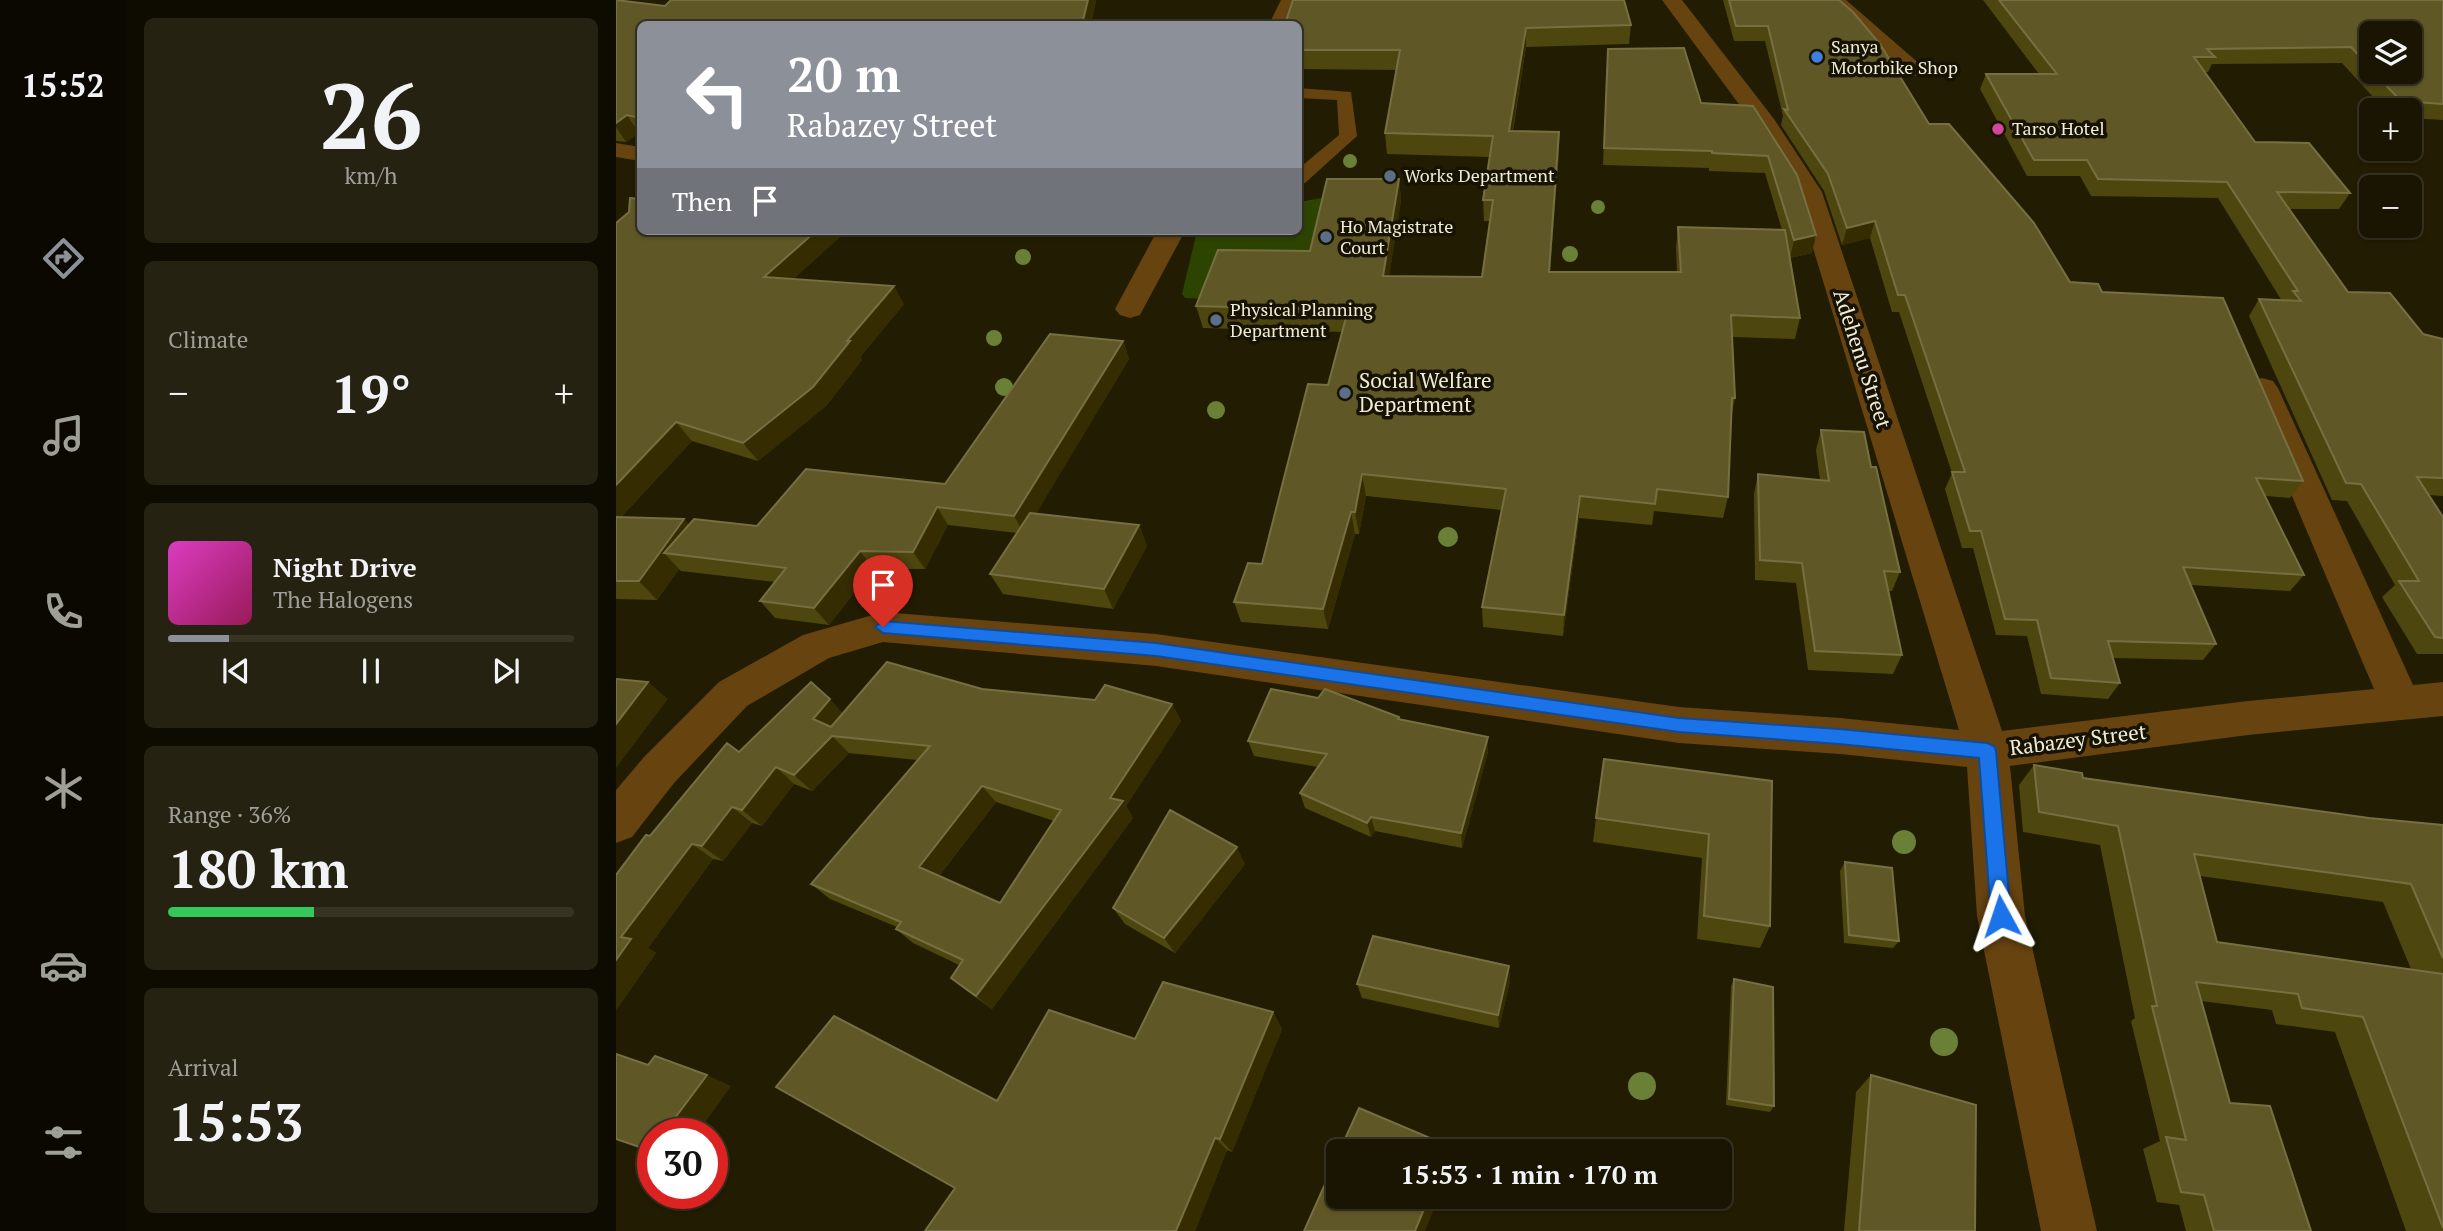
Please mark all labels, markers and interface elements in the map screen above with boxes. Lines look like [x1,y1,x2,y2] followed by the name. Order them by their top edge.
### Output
[2359,21,2422,238] map controls
[2359,21,2422,84] button: layers
[1831,34,1958,79] place label: Sanya Motorbike Shop
[787,41,901,106] text: 20 m
[672,49,763,140] icon: left
[1809,49,1825,65] marker: Sanya Motorbike Shop
[320,54,422,175] text: 26
[21,64,105,106] text: 15:52
[2359,98,2422,161] button: +
[787,104,997,146] text: Rabazey Street
[2012,116,2105,140] place label: Tarso Hotel
[1990,121,2006,137] marker: Tarso Hotel
[344,160,398,191] text: km/h
[1404,163,1555,187] place label: Works Department
[1382,168,1398,184] marker: Works Department
[2359,175,2422,238] button: −
[746,182,784,220] icon: arrive
[672,184,732,218] text: Then
[1340,214,1453,259] place label: Ho Magistrate Court
[1318,229,1334,245] marker: Ho Magistrate Court
[39,234,88,283] icon: directions
[1827,285,1899,432] street label: Adehenu Street
[1230,297,1374,342] place label: Physical Planning Department
[1208,312,1224,328] marker: Physical Planning Department
[168,324,248,355] text: Climate
[331,359,411,428] text: 19°
[1359,366,1492,418] place label: Social Welfare Department
[168,368,188,418] text: −
[554,368,574,418] text: +
[1337,385,1353,401] marker: Social Welfare Department
[39,411,88,460] icon: music
[273,550,417,584] text: Night Drive
[853,555,913,627] pin
[864,566,902,604] icon: arrive
[273,584,413,615] text: The Halogens
[39,587,88,636] icon: phone
[217,652,255,690] icon: previous
[352,652,390,690] icon: pause
[487,652,525,690] icon: next
[2008,717,2148,761] street label: Rabazey Street
[39,764,88,813] icon: climate
[168,799,291,830] text: Range · 36%
[168,834,349,903] text: 180 km
[1964,879,2038,953] position arrow
[39,941,88,990] icon: car
[168,1052,239,1083] text: Arrival
[168,1087,303,1156] text: 15:53
[39,1118,88,1167] icon: filters
[637,1118,728,1209] speed limit sign: 30
[1400,1157,1658,1191] text: 15:53 · 1 min · 170 m

